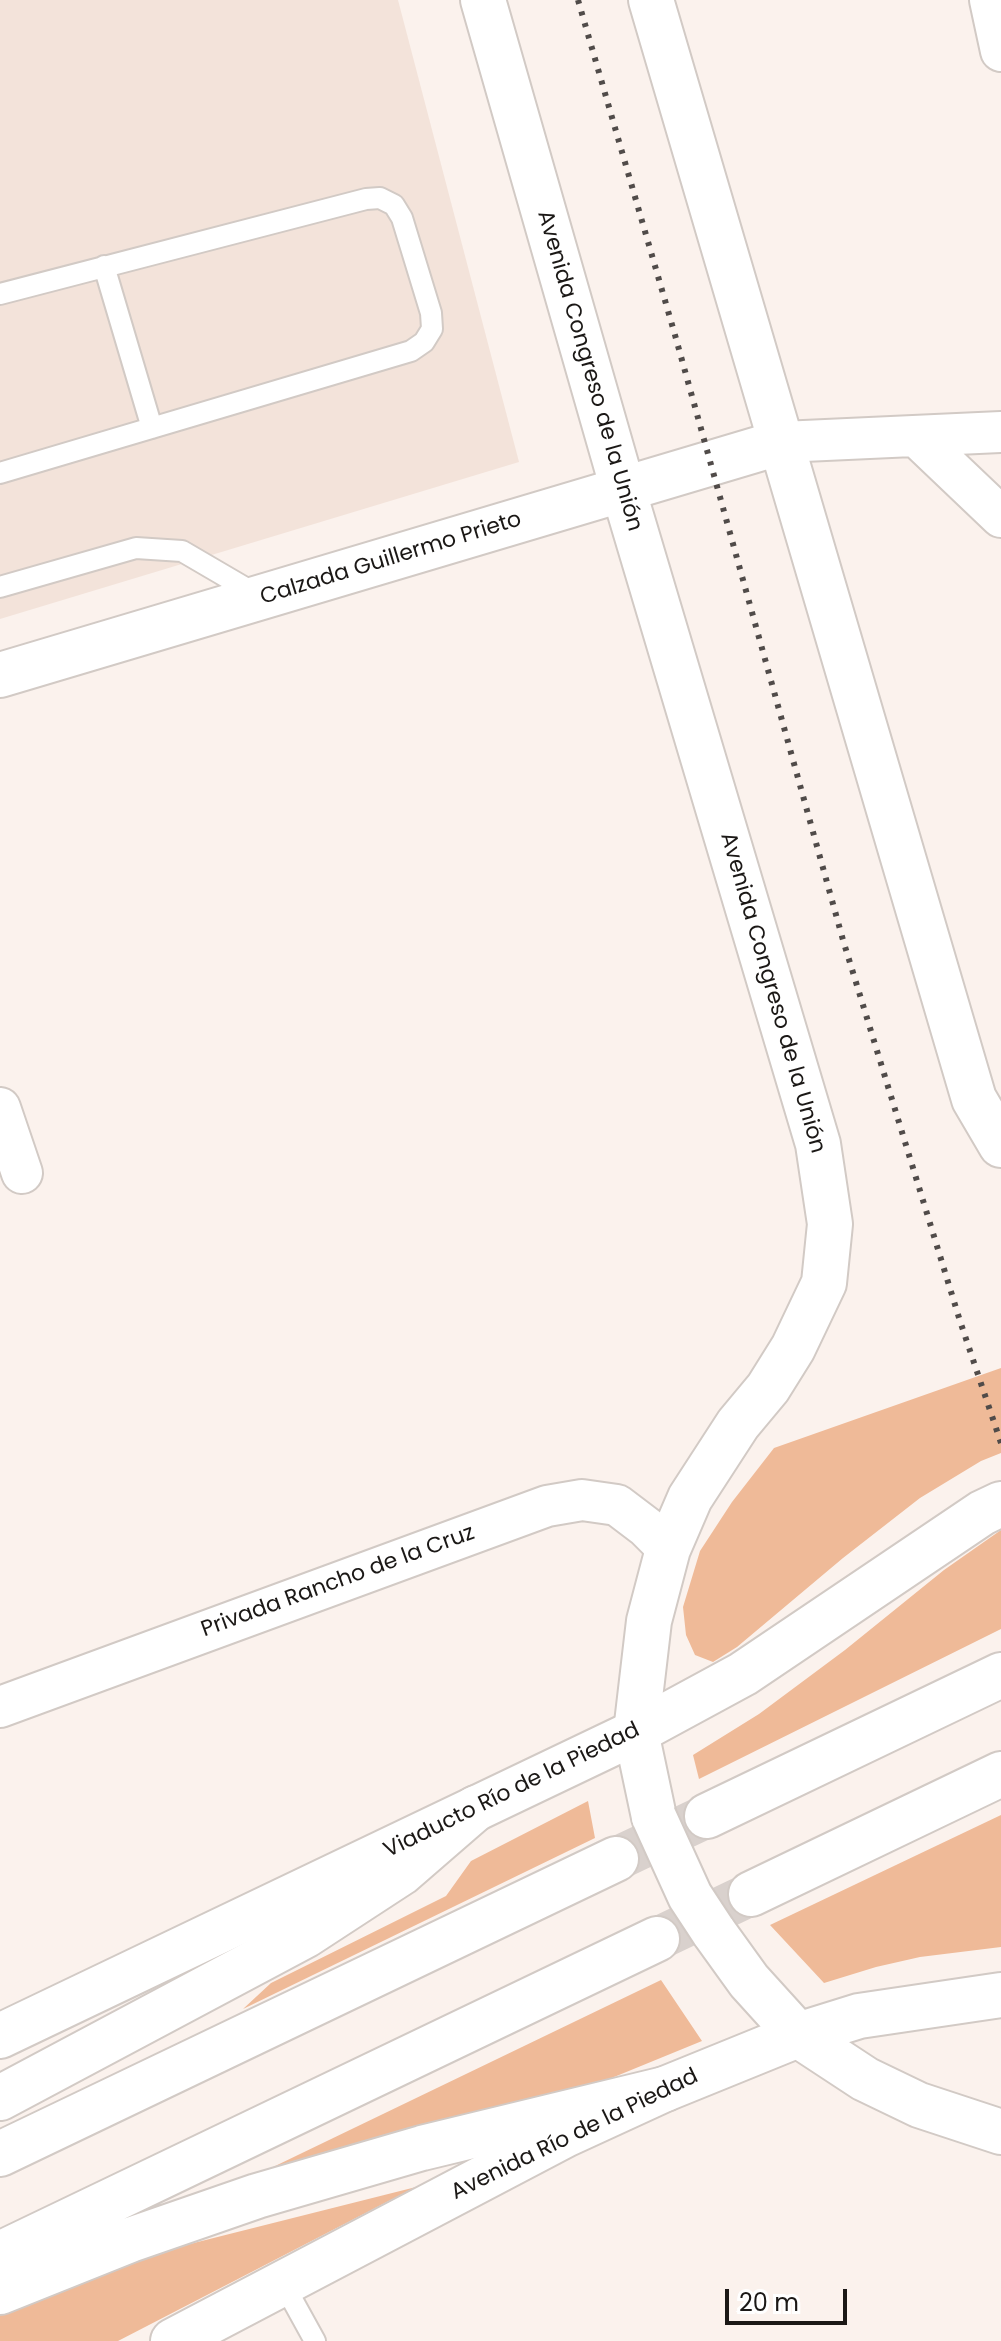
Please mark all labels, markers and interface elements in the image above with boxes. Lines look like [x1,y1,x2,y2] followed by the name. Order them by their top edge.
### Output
[531,208,647,534] street label: Avenida Congreso de la Unión
[257,507,525,611] street label: Calzada Guillermo Prieto
[714,830,830,1156] street label: Avenida Congreso de la Unión
[198,1520,478,1644] street label: Privada Rancho de la Cruz
[380,1718,644,1864] street label: Viaducto Río de la Piedad
[447,2064,703,2206] street label: Avenida Río de la Piedad
[729,2273,851,2323] scale bar
[739,2286,799,2319] text: 20 m

